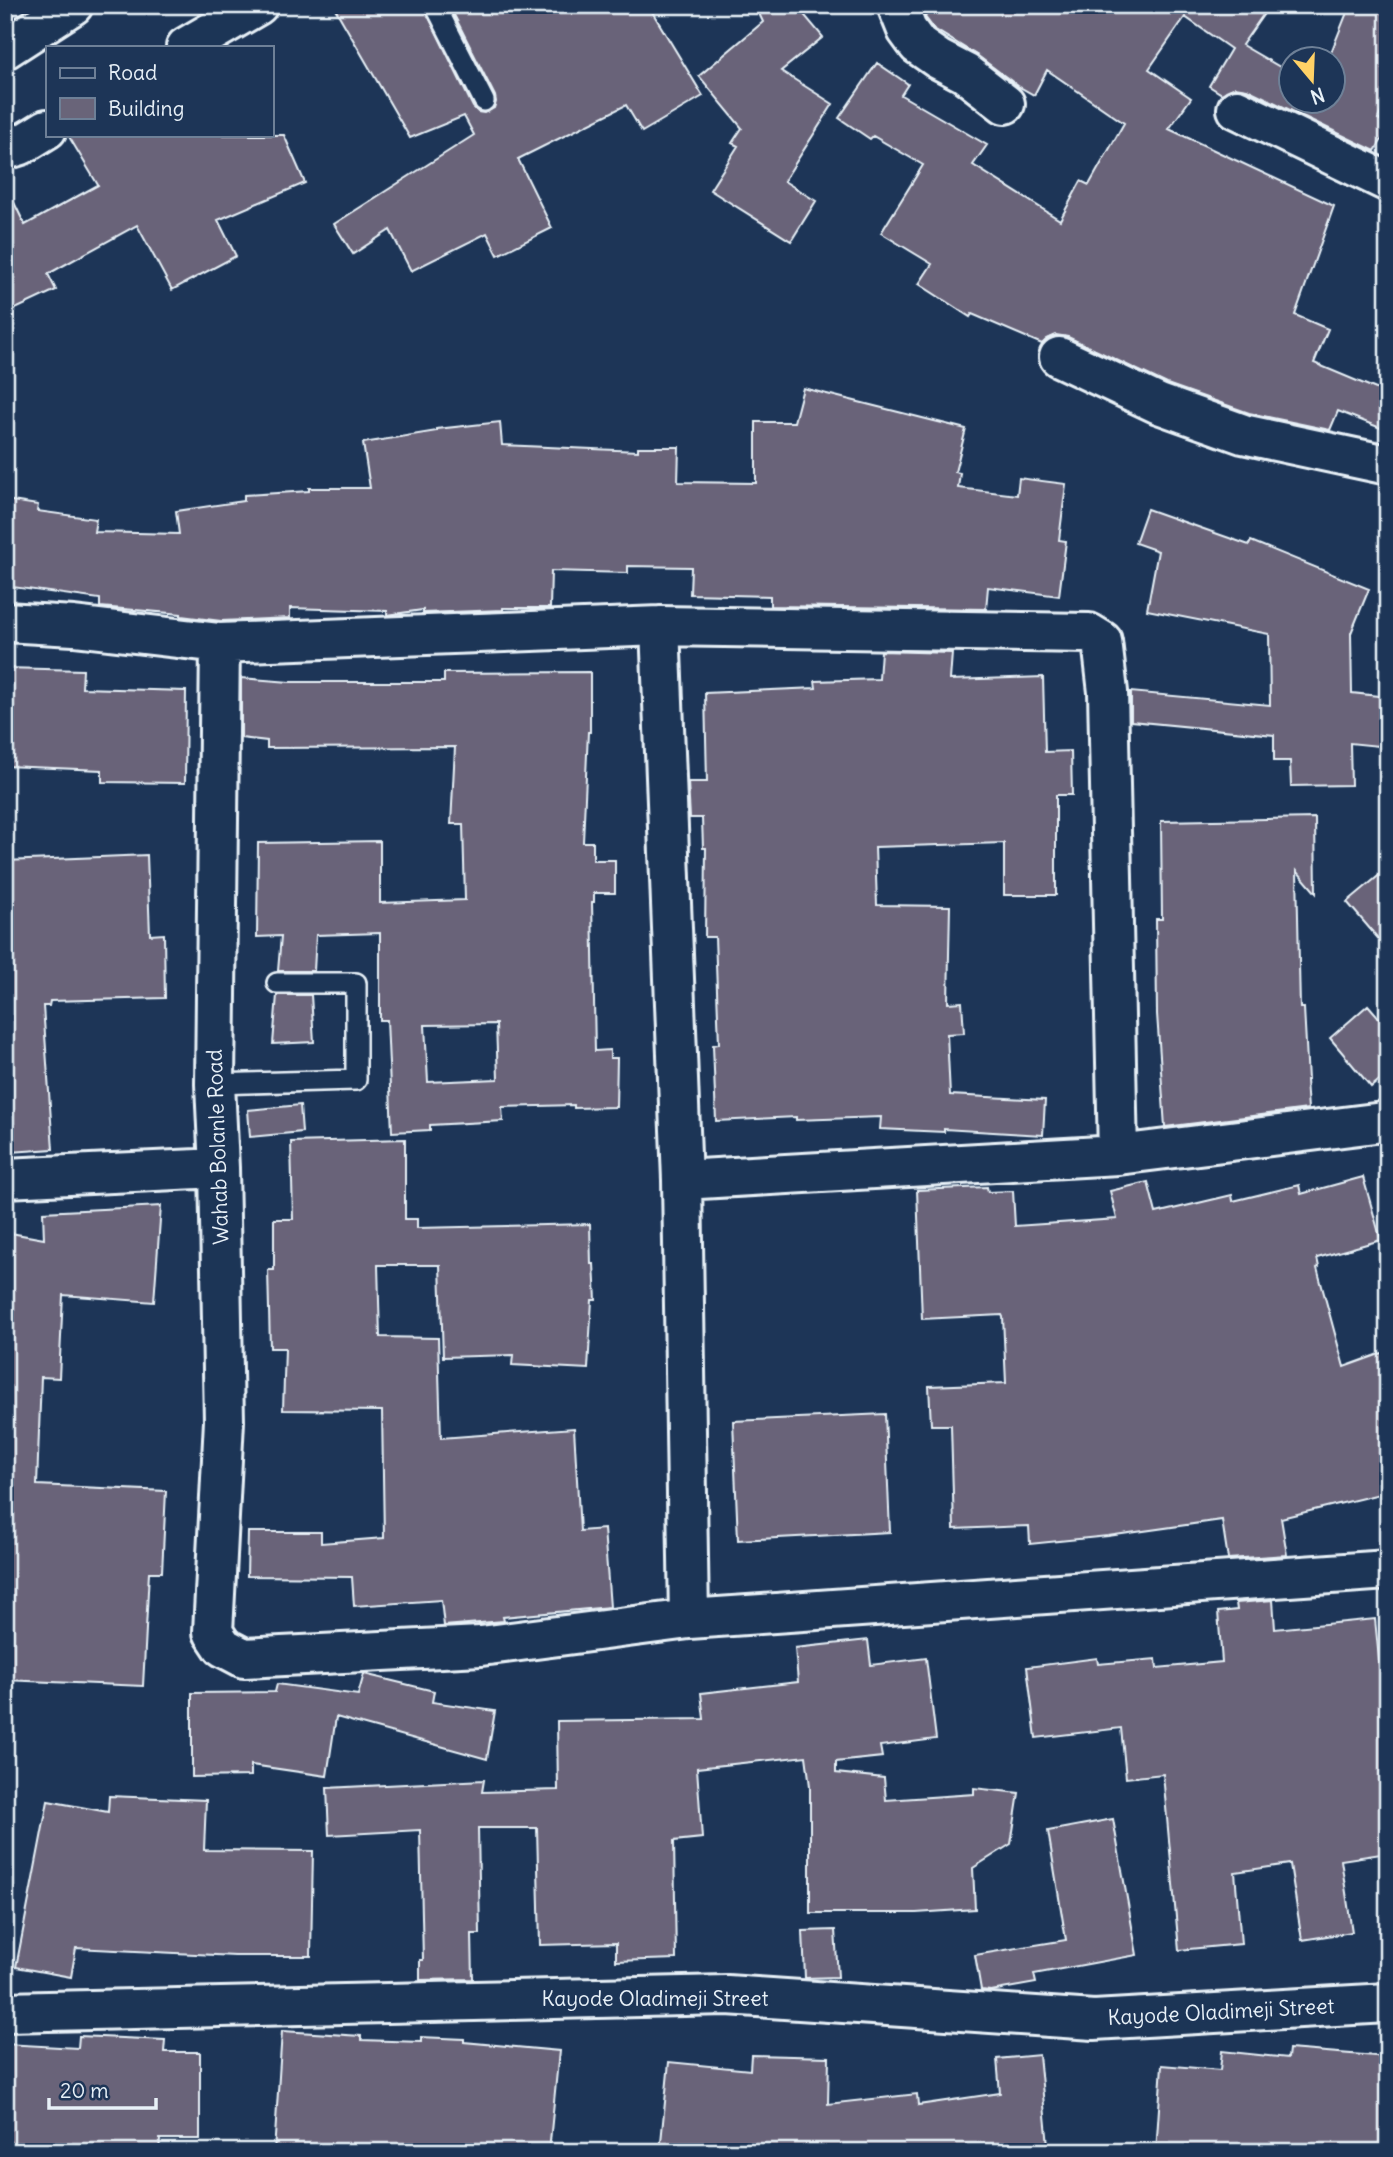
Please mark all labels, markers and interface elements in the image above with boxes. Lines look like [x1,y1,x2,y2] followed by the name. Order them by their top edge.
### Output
[46,46,273,136] legend
[1278,46,1348,116] north arrow
[108,59,157,86] text: Road
[1307,83,1328,110] text: N
[108,95,184,122] text: Building
[201,1049,234,1245] street label: Wahab Bolanle Road
[541,1985,769,2012] street label: Kayode Oladimeji Street
[1107,1992,1335,2031] street label: Kayode Oladimeji Street
[49,2066,156,2110] scale bar
[60,2077,109,2104] text: 20 m

